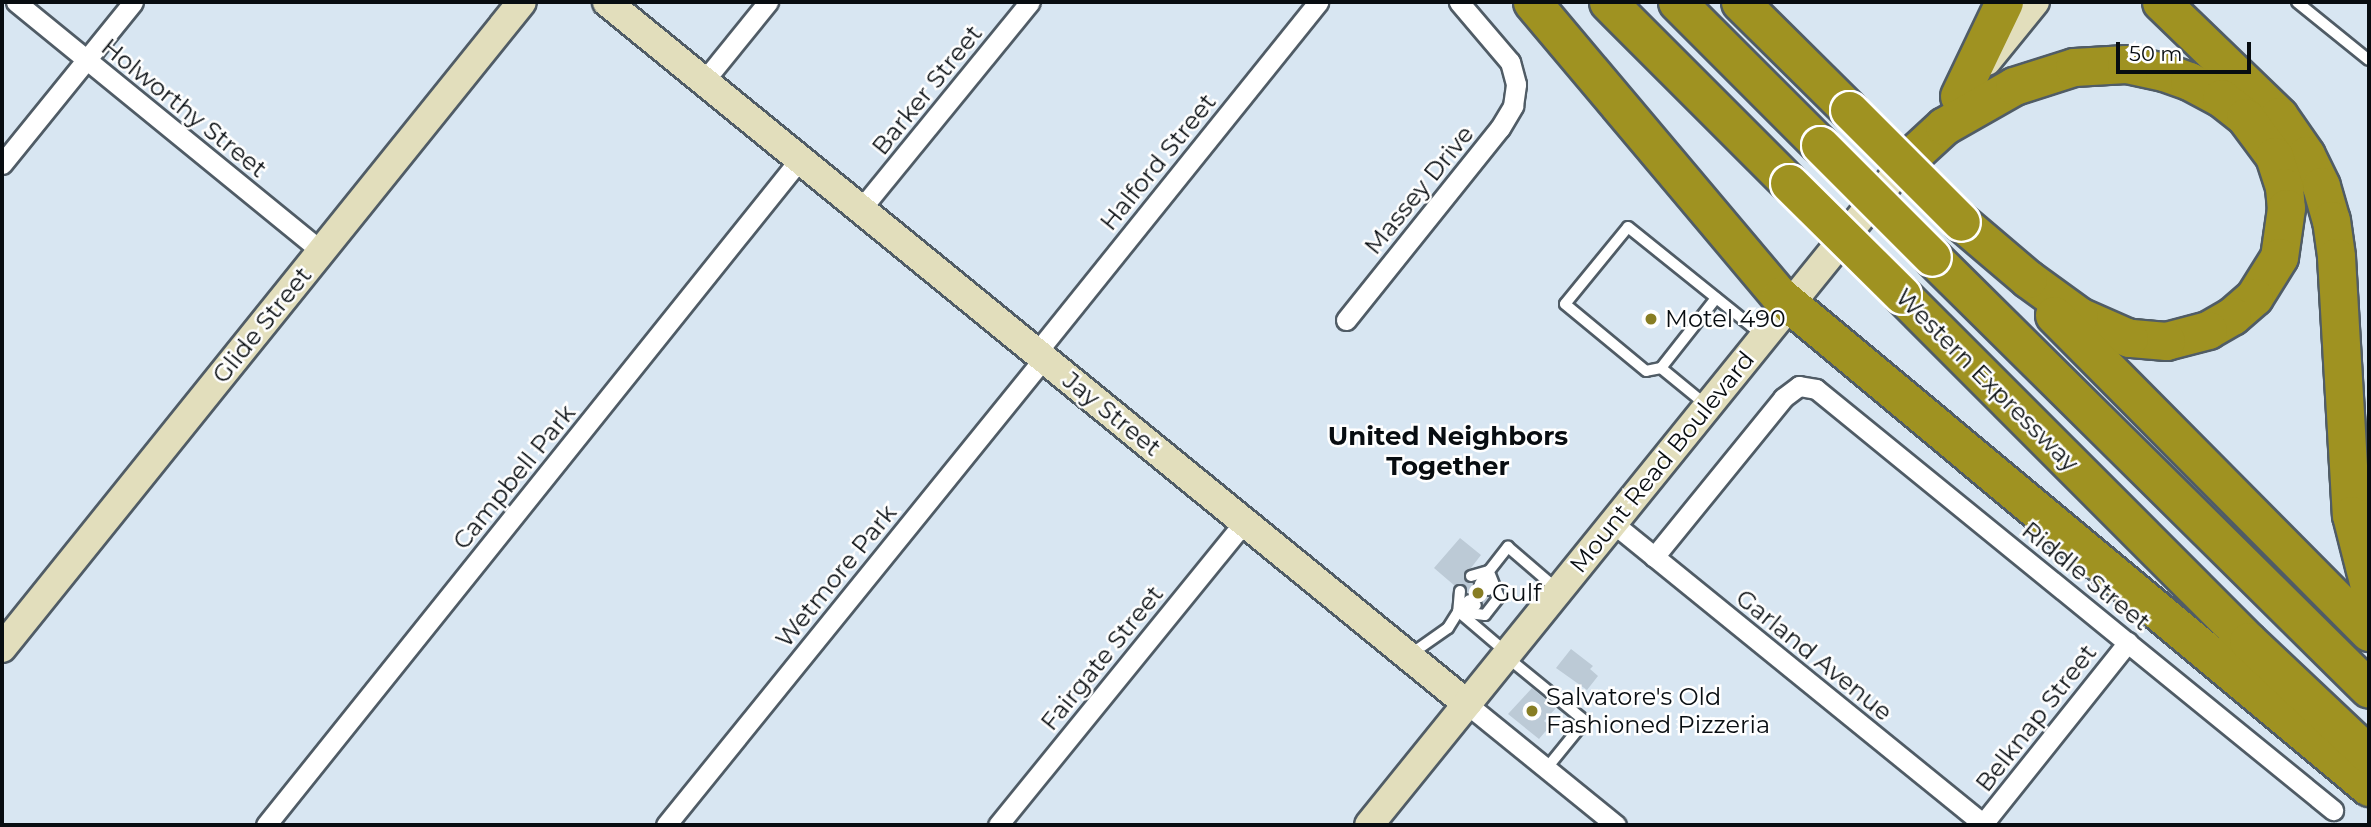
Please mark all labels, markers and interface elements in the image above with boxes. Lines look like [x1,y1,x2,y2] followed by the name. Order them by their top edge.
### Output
[866,19,988,161] street label: Barker Street
[2119,28,2254,72] scale bar
[96,33,272,183] street label: Holworthy Street
[2129,41,2183,66] text: 50 m
[1094,88,1222,236] street label: Halford Street
[1358,120,1480,260] street label: Massey Drive
[206,261,318,389] street label: Glide Street
[1890,283,2084,477] street label: Western Expressway
[1665,305,1786,333] place label: Motel 490
[1643,311,1659,327] marker: Motel 490
[1564,345,1760,579] street label: Mount Read Boulevard
[1057,366,1167,462] street label: Jay Street
[447,399,581,555] street label: Campbell Park
[1328,421,1568,482] district label: United Neighbors Together
[770,499,902,653] street label: Wetmore Park
[2016,516,2156,636] street label: Riddle Street
[1492,579,1541,607] place label: Gulf
[1035,580,1169,736] street label: Fairgate Street
[1730,583,1898,727] street label: Garland Avenue
[1470,585,1486,601] marker: Gulf
[1970,639,2102,797] street label: Belknap Street
[1546,683,1770,739] place label: Salvatore's Old Fashioned Pizzeria
[1524,703,1540,719] marker: Salvatore's Old Fashioned Pizzeria

